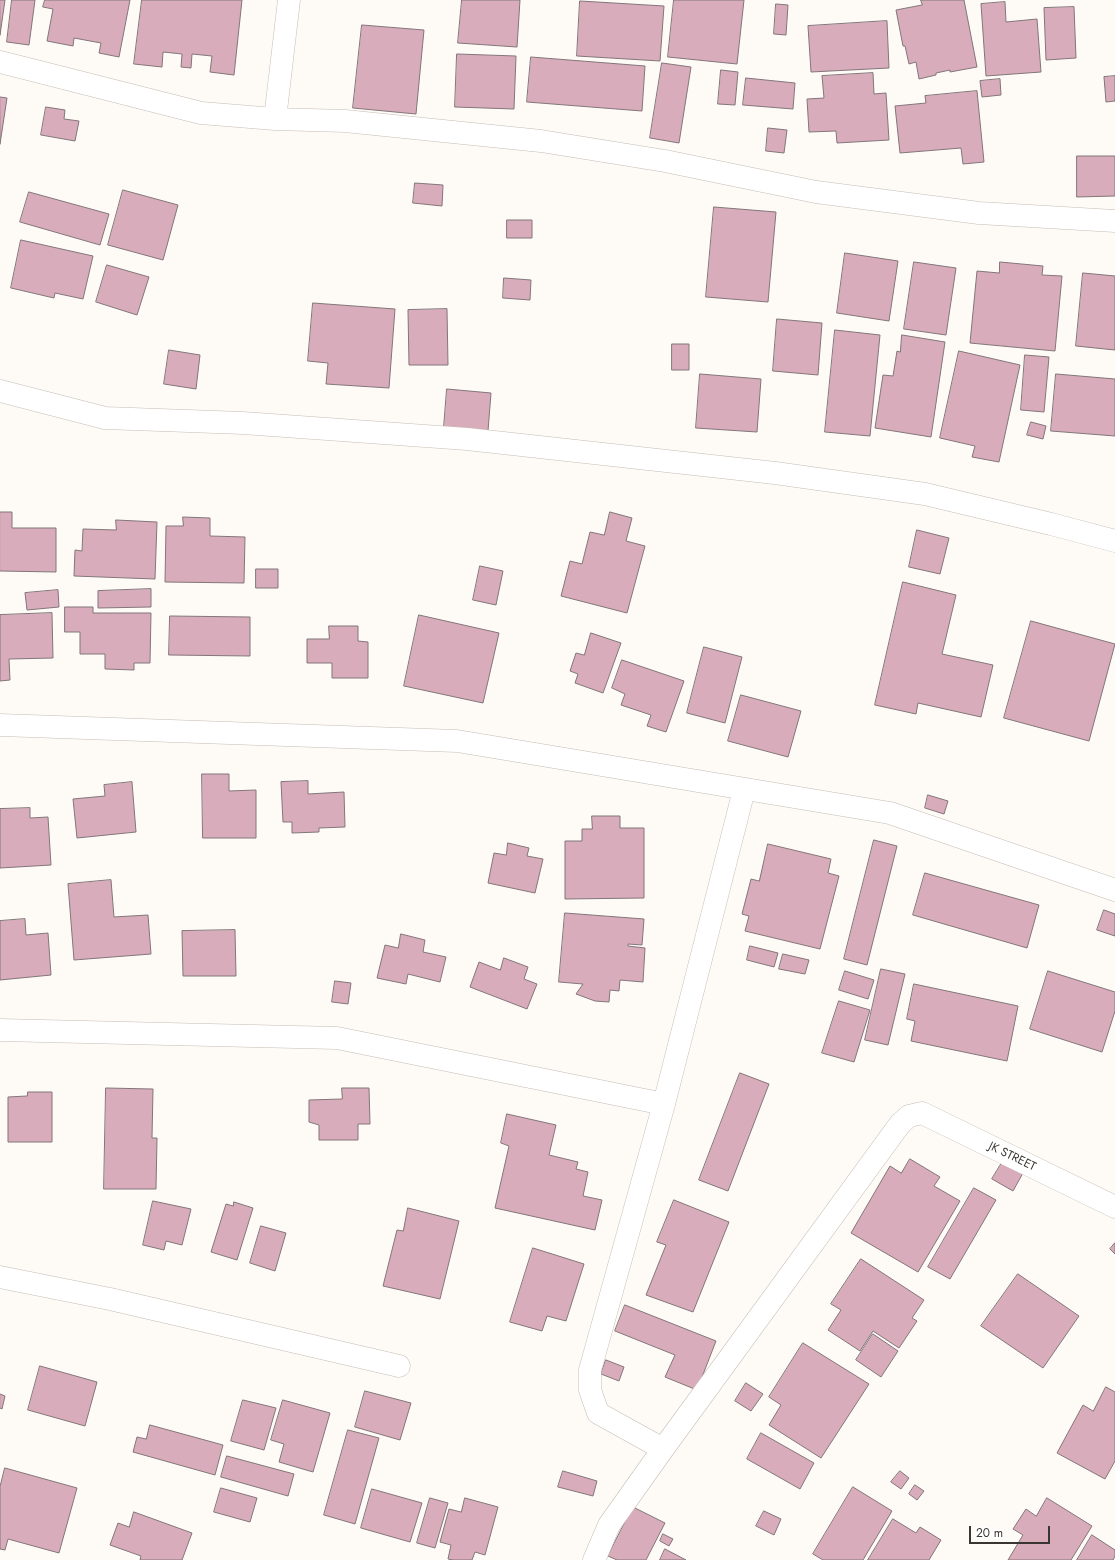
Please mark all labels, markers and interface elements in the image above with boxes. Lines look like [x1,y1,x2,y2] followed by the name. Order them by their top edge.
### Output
[986,1139,1038,1175] street label: JK STREET
[971,1518,1052,1544] scale bar
[976,1524,1003,1542] text: 20 m

